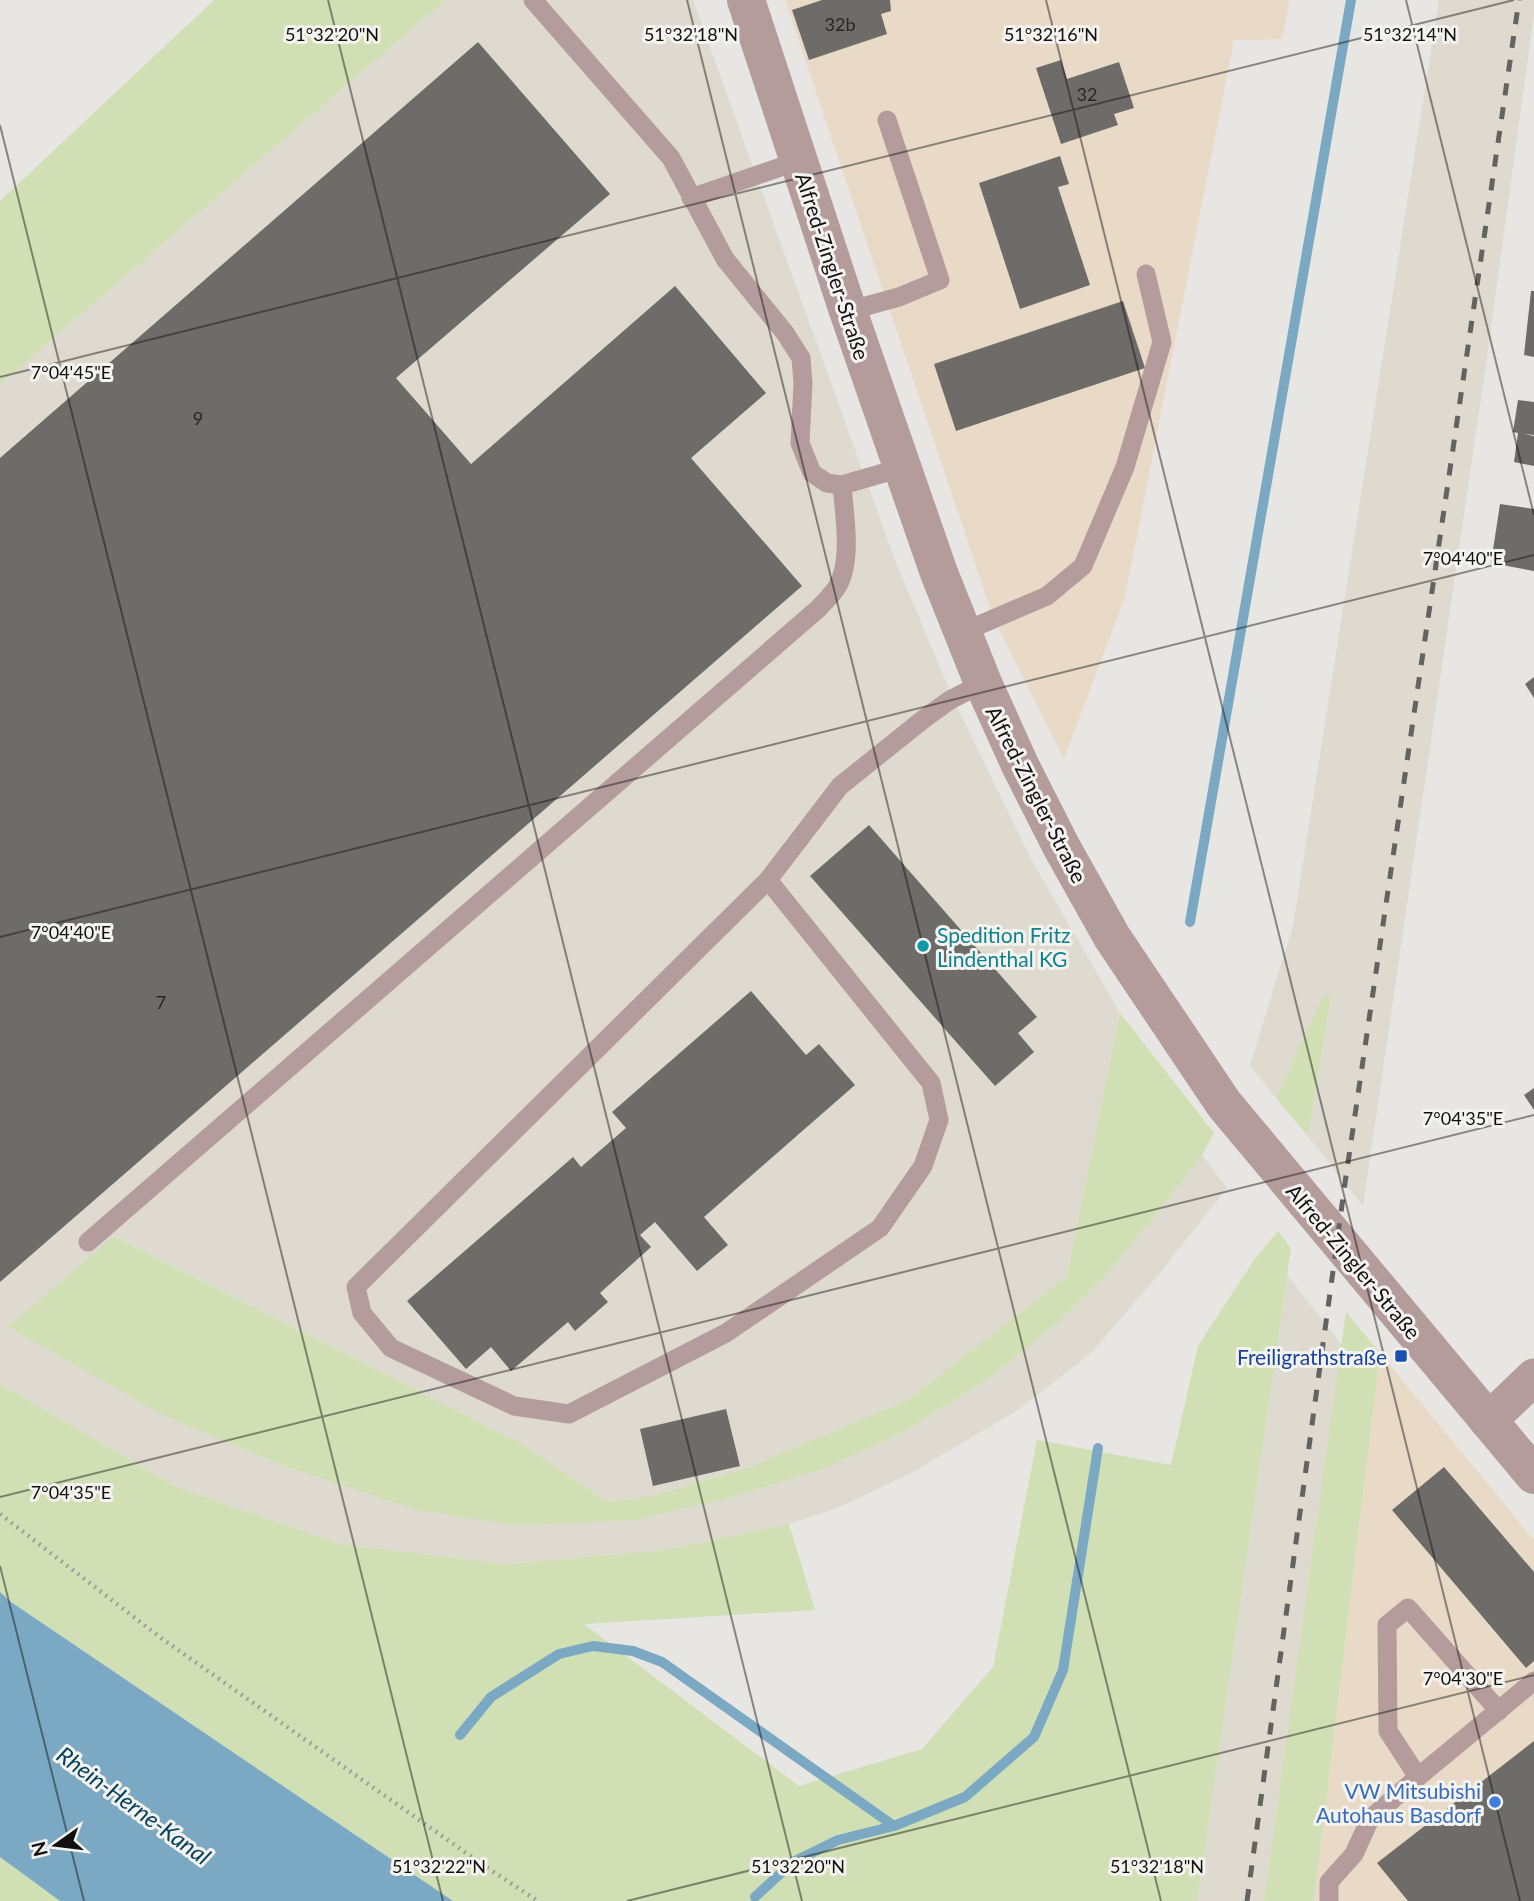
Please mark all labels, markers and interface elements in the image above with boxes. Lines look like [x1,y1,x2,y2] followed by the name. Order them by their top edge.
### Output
[825,13,855,35] house number: 32b
[285,23,379,45] text: 51°32'20"N
[644,23,738,45] text: 51°32'18"N
[1004,23,1098,45] text: 51°32'16"N
[1363,23,1457,45] text: 51°32'14"N
[1077,83,1097,105] house number: 32
[791,169,875,363] street label: Alfred-Zingler-Straße
[31,361,111,383] text: 7°04'45"E
[193,407,203,429] house number: 9
[1423,547,1503,569] text: 7°04'40"E
[982,701,1092,887] street label: Alfred-Zingler-Straße
[31,921,111,943] text: 7°04'40"E
[937,922,1070,971] place label: Spedition Fritz Lindenthal KG
[915,938,931,954] marker: Spedition Fritz Lindenthal KG
[156,991,166,1013] house number: 7
[1423,1107,1503,1129] text: 7°04'35"E
[1282,1178,1426,1344] street label: Alfred-Zingler-Straße
[1237,1344,1387,1369] place label: Freiligrathstraße
[1393,1348,1409,1364] marker: Freiligrathstraße
[31,1481,111,1503] text: 7°04'35"E
[1423,1667,1503,1689] text: 7°04'30"E
[52,1740,216,1870] water label: Rhein-Herne-Kanal
[1316,1778,1482,1827] place label: VW Mitsubishi Autohaus Basdorf
[1487,1794,1503,1810] marker: VW Mitsubishi Autohaus Basdorf
[21,1810,91,1880] north arrow
[26,1839,52,1859] text: N
[392,1855,486,1877] text: 51°32'22"N
[751,1855,845,1877] text: 51°32'20"N
[1110,1855,1204,1877] text: 51°32'18"N

